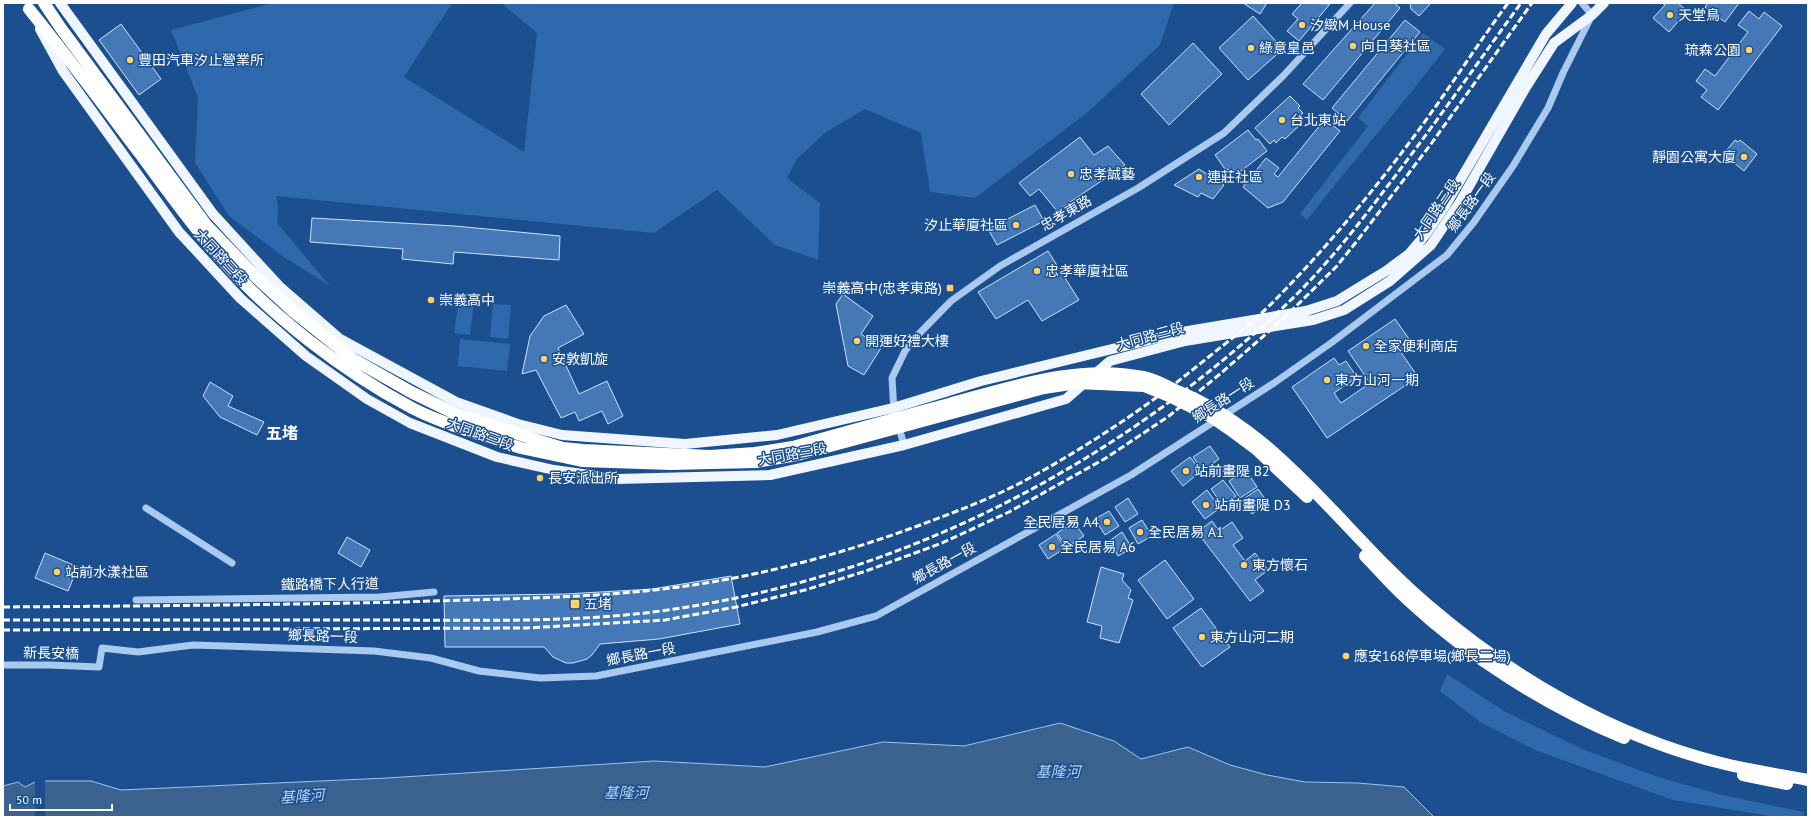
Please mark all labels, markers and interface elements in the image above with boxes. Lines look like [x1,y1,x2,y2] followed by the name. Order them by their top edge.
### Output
[1678,6,1720,24] place label: 天堂鳥
[1665,10,1675,20] marker: 天堂鳥
[1310,16,1390,34] place label: 汐緻M House
[1297,20,1307,30] marker: 汐緻M House
[1361,37,1431,55] place label: 向日葵社區
[1259,39,1315,57] place label: 綠意皇邑
[1348,41,1358,51] marker: 向日葵社區
[1685,41,1741,59] place label: 琉森公園
[1246,43,1256,53] marker: 綠意皇邑
[1744,45,1754,55] marker: 琉森公園
[138,51,264,69] place label: 豐田汽車汐止營業所
[125,55,135,65] marker: 豐田汽車汐止營業所
[1290,111,1346,129] place label: 台北東站
[1277,115,1287,125] marker: 台北東站
[1652,148,1736,166] place label: 靜園公寓大廈
[1739,152,1749,162] marker: 靜園公寓大廈
[1079,165,1135,183] place label: 忠孝誠藝
[1207,168,1263,186] place label: 連莊社區
[1443,168,1499,236] street label: 鄉長路一段
[1066,169,1076,179] marker: 忠孝誠藝
[1194,172,1204,182] marker: 連莊社區
[1409,175,1463,243] street label: 大同路三段
[1037,191,1095,235] street label: 忠孝東路
[924,216,1008,234] place label: 汐止華廈社區
[1011,220,1021,230] marker: 汐止華廈社區
[191,225,251,289] street label: 大同路三段
[1045,262,1129,280] place label: 忠孝華廈社區
[1032,266,1042,276] marker: 忠孝華廈社區
[822,279,942,297] place label: 崇義高中(忠孝東路)
[945,283,955,293] marker: 崇義高中(忠孝東路)
[439,291,495,309] place label: 崇義高中
[426,295,436,305] marker: 崇義高中
[1114,318,1186,354] street label: 大同路三段
[865,332,949,350] place label: 開運好禮大樓
[852,336,862,346] marker: 開運好禮大樓
[1374,337,1458,355] place label: 全家便利商店
[1361,341,1371,351] marker: 全家便利商店
[552,350,608,368] place label: 安敦凱旋
[539,354,549,364] marker: 安敦凱旋
[1335,371,1419,389] place label: 東方山河一期
[1189,373,1257,427] street label: 鄉長路一段
[1322,375,1332,385] marker: 東方山河一期
[444,414,516,454] street label: 大同路三段
[266,423,298,443] district label: 五堵
[756,439,828,469] street label: 大同路三段
[1194,462,1270,480] place label: 站前畫隄 B2
[1181,466,1191,476] marker: 站前畫隄 B2
[548,469,618,487] place label: 長安派出所
[535,473,545,483] marker: 長安派出所
[1214,496,1291,514] place label: 站前畫隄 D3
[1201,500,1211,510] marker: 站前畫隄 D3
[1023,513,1099,531] place label: 全民居易 A4
[1102,517,1112,527] marker: 全民居易 A4
[1148,523,1224,541] place label: 全民居易 A1
[1135,527,1145,537] marker: 全民居易 A1
[909,538,979,588] street label: 鄉長路一段
[1060,538,1136,556] place label: 全民居易 A6
[1047,542,1057,552] marker: 全民居易 A6
[1252,556,1308,574] place label: 東方懷石
[1239,560,1249,570] marker: 東方懷石
[65,563,149,581] place label: 站前水漾社區
[52,567,62,577] marker: 站前水漾社區
[281,574,379,594] street label: 鐵路橋下人行道
[584,595,612,613] place label: 五堵
[569,598,581,610] marker: 五堵
[288,626,358,646] street label: 鄉長路一段
[1210,628,1294,646] place label: 東方山河二期
[1197,632,1207,642] marker: 東方山河二期
[605,638,677,670] street label: 鄉長路一段
[23,644,79,662] street label: 新長安橋
[1354,647,1511,665] place label: 應安168停車場(鄉長二場)
[1341,651,1351,661] marker: 應安168停車場(鄉長二場)
[1035,762,1083,781] water label: 基隆河
[603,783,651,802] water label: 基隆河
[279,785,328,807] water label: 基隆河
[10,786,112,812] scale bar
[16,792,42,807] text: 50 m

